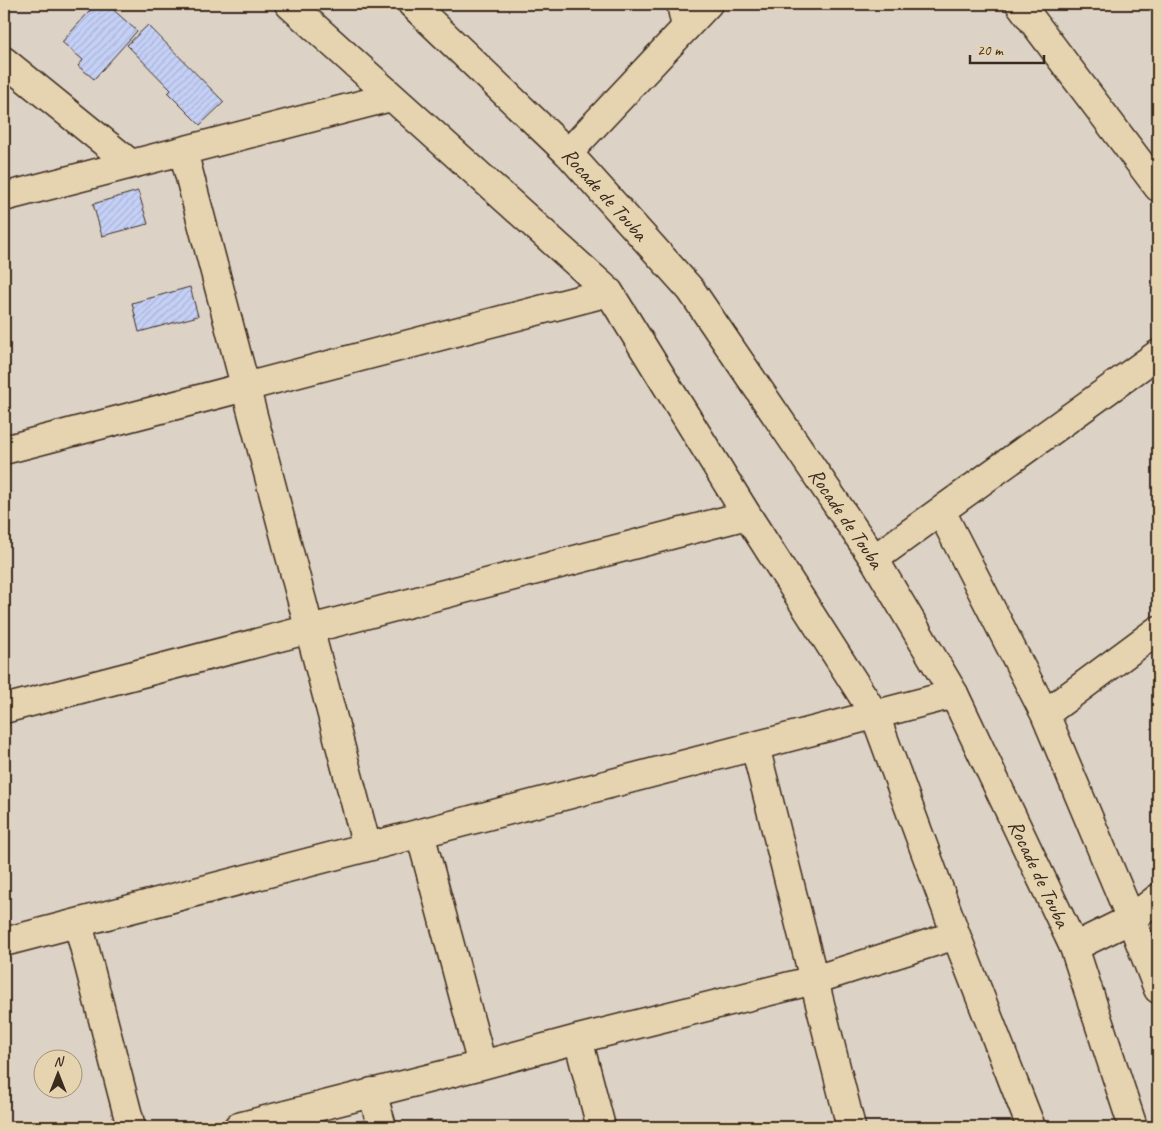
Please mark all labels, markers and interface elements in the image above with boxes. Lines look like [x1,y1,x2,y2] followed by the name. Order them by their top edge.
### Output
[970,32,1043,64] scale bar
[977,41,1004,60] text: 20 m
[556,142,655,247] street label: Rocade de Touba
[803,463,891,575] street label: Rocade de Touba
[1003,816,1077,933] street label: Rocade de Touba
[32,1048,82,1098] north arrow
[54,1053,65,1070] text: N

